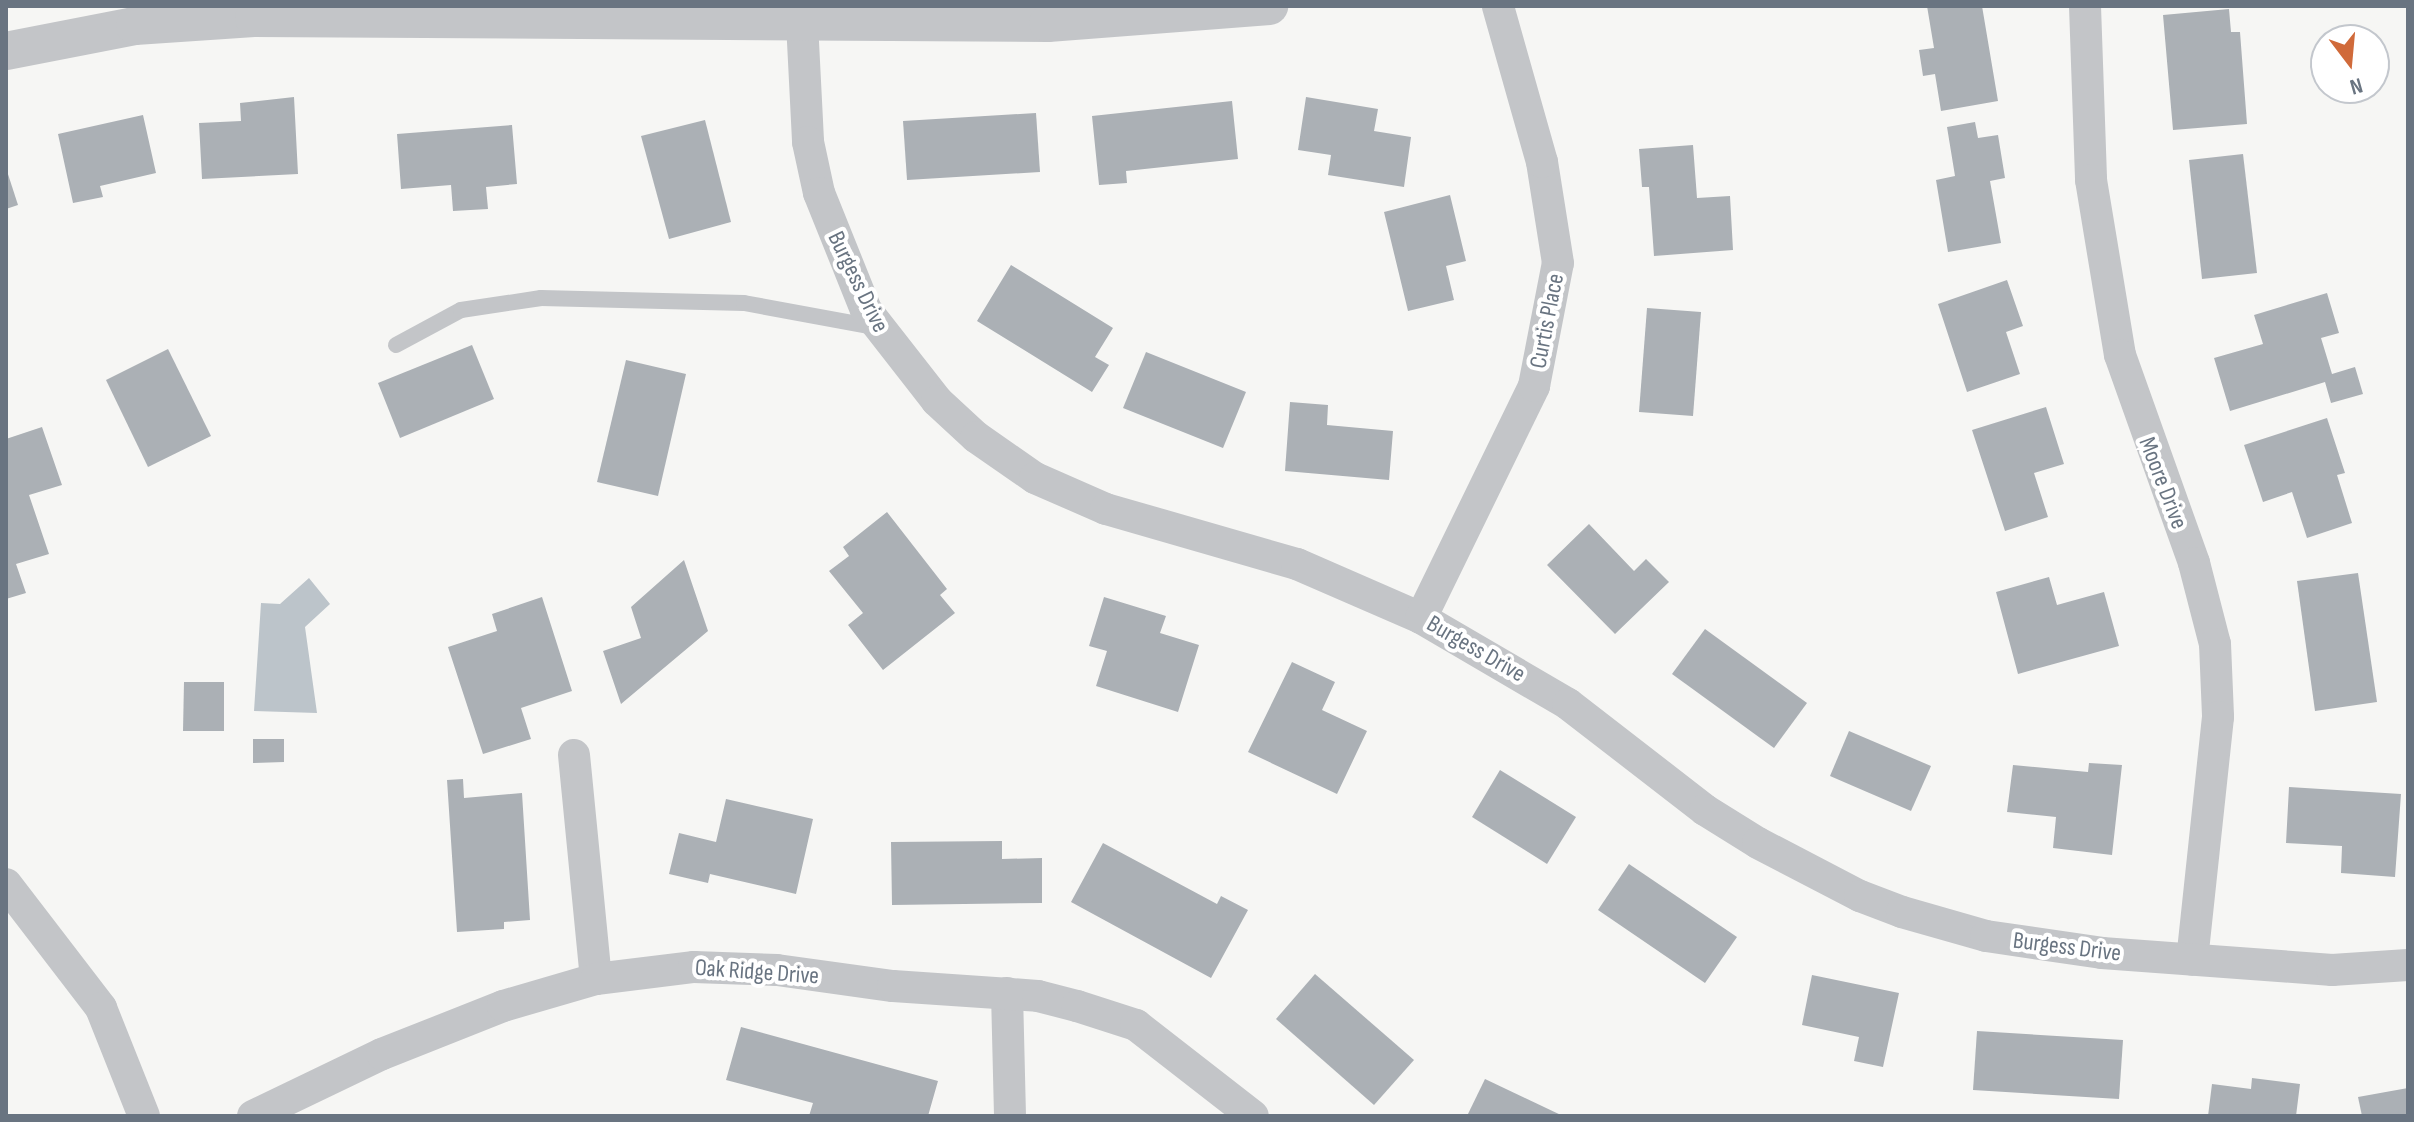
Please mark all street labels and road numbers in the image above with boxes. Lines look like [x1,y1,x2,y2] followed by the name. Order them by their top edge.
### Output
[821,227,895,337] street label: Burgess Drive
[1524,271,1570,371] street label: Curtis Place
[2132,433,2194,533] street label: Moore Drive
[1422,609,1530,689] street label: Burgess Drive
[2011,926,2123,968] street label: Burgess Drive
[694,953,820,991] street label: Oak Ridge Drive

